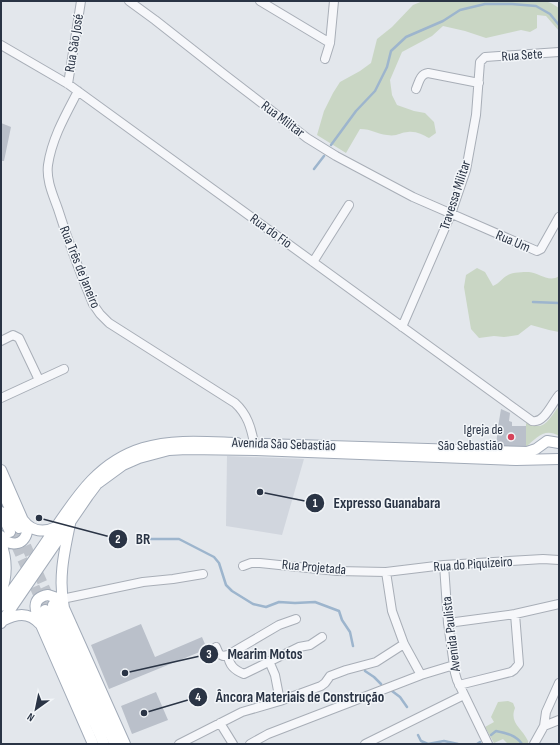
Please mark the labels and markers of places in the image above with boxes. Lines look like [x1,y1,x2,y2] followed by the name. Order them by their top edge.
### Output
[438,421,503,454] place label: Igreja de São Sebastião
[506,432,516,442] marker: Igreja de São Sebastião
[305,489,448,516] callout: Expresso Guanabara
[108,526,158,553] callout: BR
[199,640,311,667] callout: Mearim Motos
[188,684,392,711] callout: Âncora Materiais de Construção

